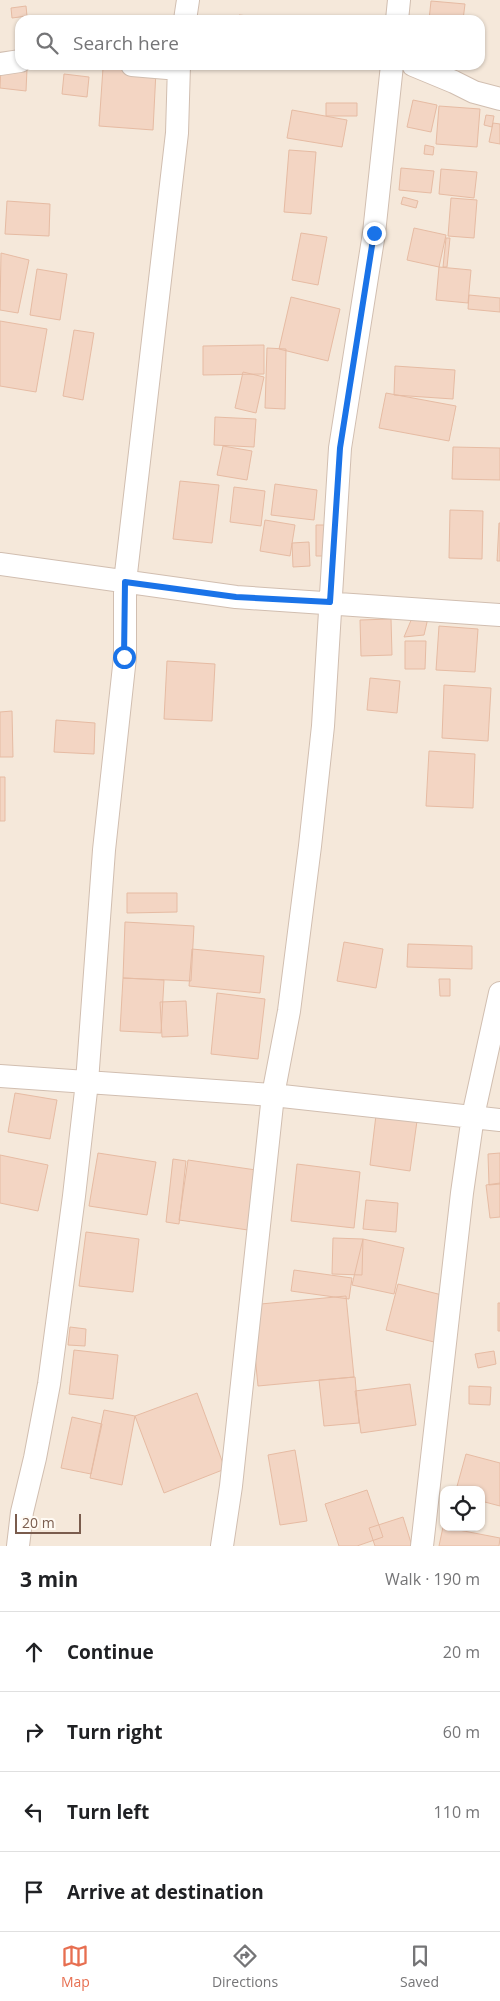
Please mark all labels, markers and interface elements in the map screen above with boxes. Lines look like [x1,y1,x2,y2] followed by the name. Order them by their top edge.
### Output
[15,15,485,70] search box
[33,29,61,57] icon: search
[73,30,179,56] text: Search here
[363,222,386,245] route end
[113,646,136,669] route start
[440,1486,485,1531] map controls
[440,1486,485,1531] button: locate
[15,1511,81,1534] scale bar
[22,1513,55,1532] text: 20 m
[20,1565,78,1593] text: 3 min
[385,1568,480,1590] text: Walk · 190 m
[20,1638,48,1666] icon: ahead
[67,1639,154,1665] text: Continue
[443,1641,480,1663] text: 20 m
[20,1718,48,1746] icon: right
[67,1719,162,1745] text: Turn right
[443,1721,480,1743] text: 60 m
[20,1798,48,1826] icon: left
[67,1799,149,1825] text: Turn left
[434,1801,480,1823] text: 110 m
[20,1878,48,1906] icon: arrive
[67,1879,264,1905] text: Arrive at destination
[61,1942,90,1991] tab: Map
[212,1942,278,1991] tab: Directions
[400,1942,439,1991] tab: Saved

